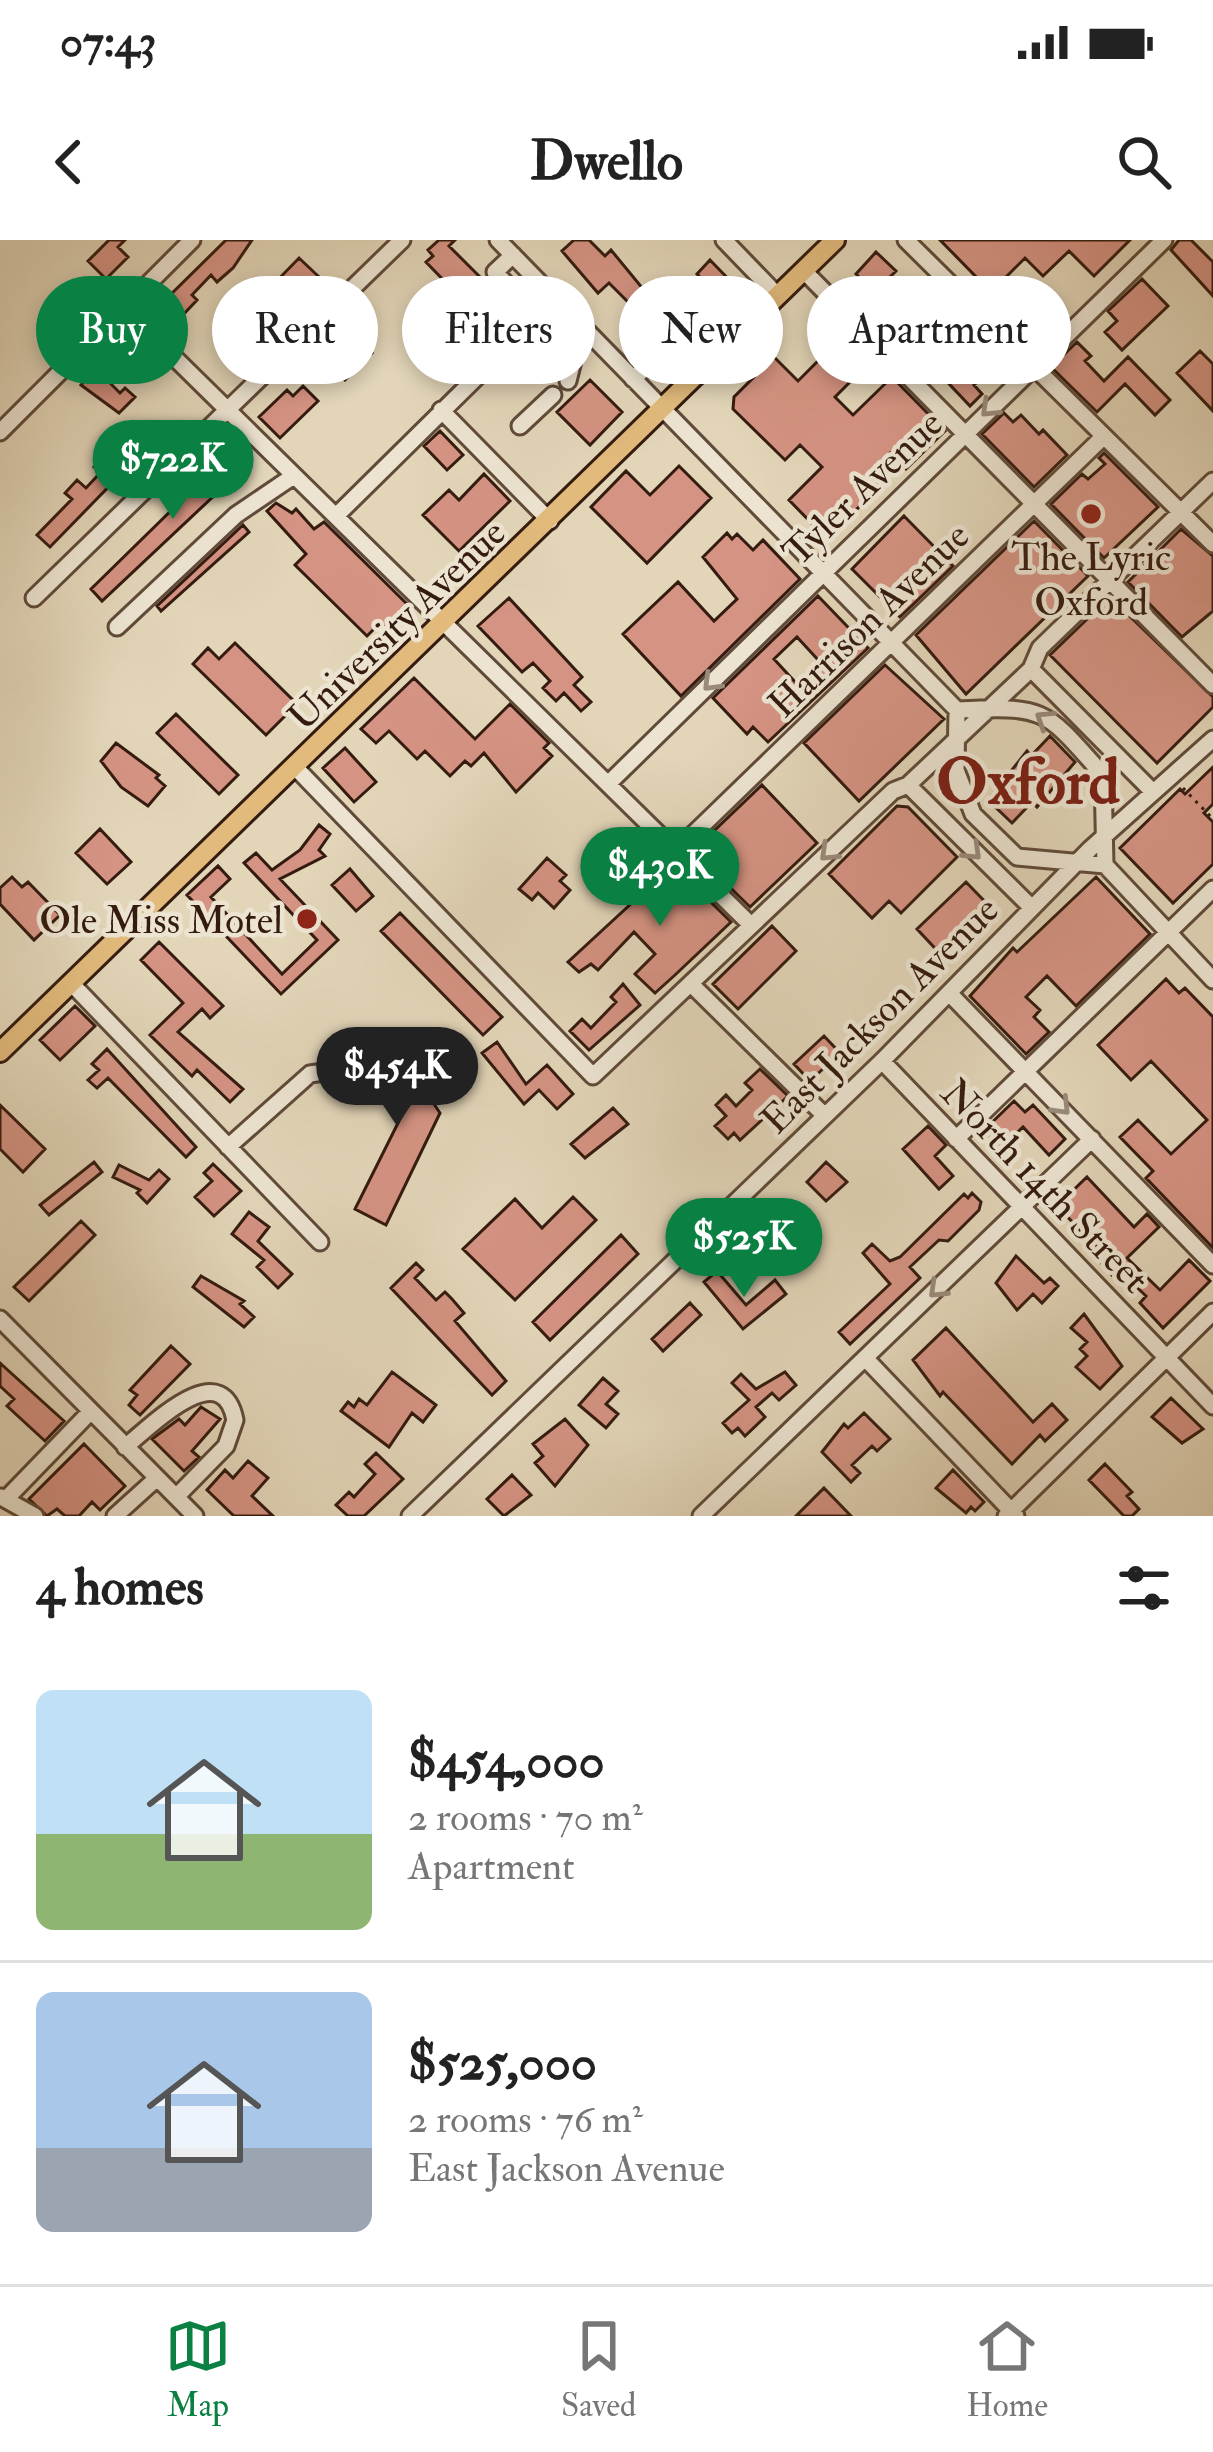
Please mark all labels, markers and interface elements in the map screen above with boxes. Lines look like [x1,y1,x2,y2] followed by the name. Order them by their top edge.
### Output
[60,14,156,70] text: 07:43
[530,128,683,196] text: Dwello
[36,129,102,195] icon: back
[1111,129,1177,195] icon: search
[36,276,188,384] chip: Buy
[212,276,378,384] chip: Rent
[402,276,595,384] chip: Filters
[619,276,783,384] chip: New
[807,276,1071,384] chip: Apartment
[981,395,1003,417] one-way arrow
[773,400,953,577] street label: Tyler Avenue
[89,420,257,522] pin: $722K
[120,434,226,483] text: $722K
[1078,501,1104,527] marker: The Lyric Oxford
[278,509,516,741] street label: University Avenue
[758,512,980,728] street label: Harrison Avenue
[1011,533,1171,627] place label: The Lyric Oxford
[704,669,726,691] one-way arrow
[1035,711,1057,733] one-way arrow
[936,744,1121,823] district label: Oxford
[576,827,744,929] pin: $430K
[820,838,842,860] one-way arrow
[959,838,981,860] one-way arrow
[607,841,713,890] text: $430K
[751,886,1009,1144] street label: East Jackson Avenue
[39,896,283,945] place label: Ole Miss Motel
[294,906,320,932] marker: Ole Miss Motel
[313,1027,481,1129] pin: $454K
[343,1041,451,1090] text: $454K
[930,1069,1159,1303] street label: North 14th Street
[1047,1093,1069,1115] one-way arrow
[660,1198,828,1300] pin: $525K
[692,1212,796,1261] text: $525K
[930,1276,952,1298] one-way arrow
[1111,1555,1177,1621] icon: filters
[36,1556,204,1620] text: 4 homes
[408,1729,605,1793] text: $454,000
[132,1738,276,1882] icon: home
[408,1793,643,1842] text: 2 rooms · 70 m²
[408,1842,575,1891] text: Apartment
[408,2031,597,2095] text: $525,000
[132,2040,276,2184] icon: home
[408,2095,643,2144] text: 2 rooms · 76 m²
[408,2144,725,2193] text: East Jackson Avenue
[165,2313,231,2426] tab: Map
[561,2313,636,2426] tab: Saved
[966,2313,1048,2426] tab: Home

